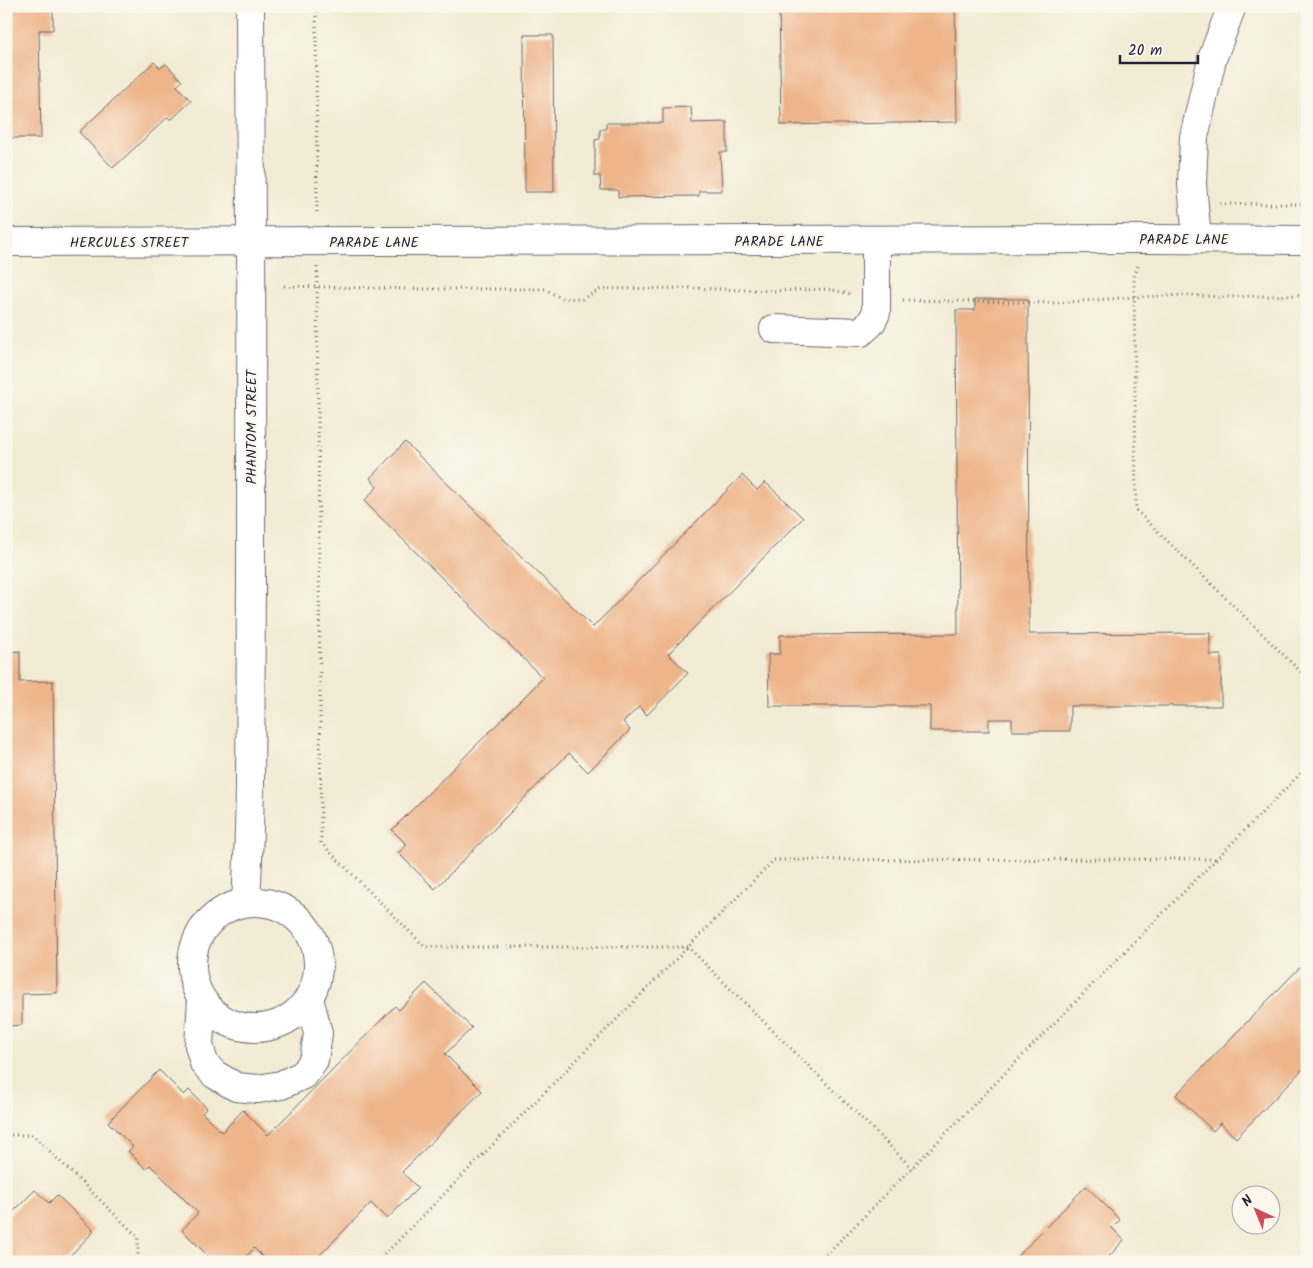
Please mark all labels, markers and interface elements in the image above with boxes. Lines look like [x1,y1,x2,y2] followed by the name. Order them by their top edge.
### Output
[1120,32,1198,64] scale bar
[1128,39,1162,63] text: 20 m
[1139,229,1230,251] street label: PARADE LANE
[734,231,825,253] street label: PARADE LANE
[70,232,190,254] street label: HERCULES STREET
[329,232,420,254] street label: PARADE LANE
[241,368,263,484] street label: PHANTOM STREET
[1230,1186,1280,1236] north arrow
[1237,1190,1259,1212] text: N

